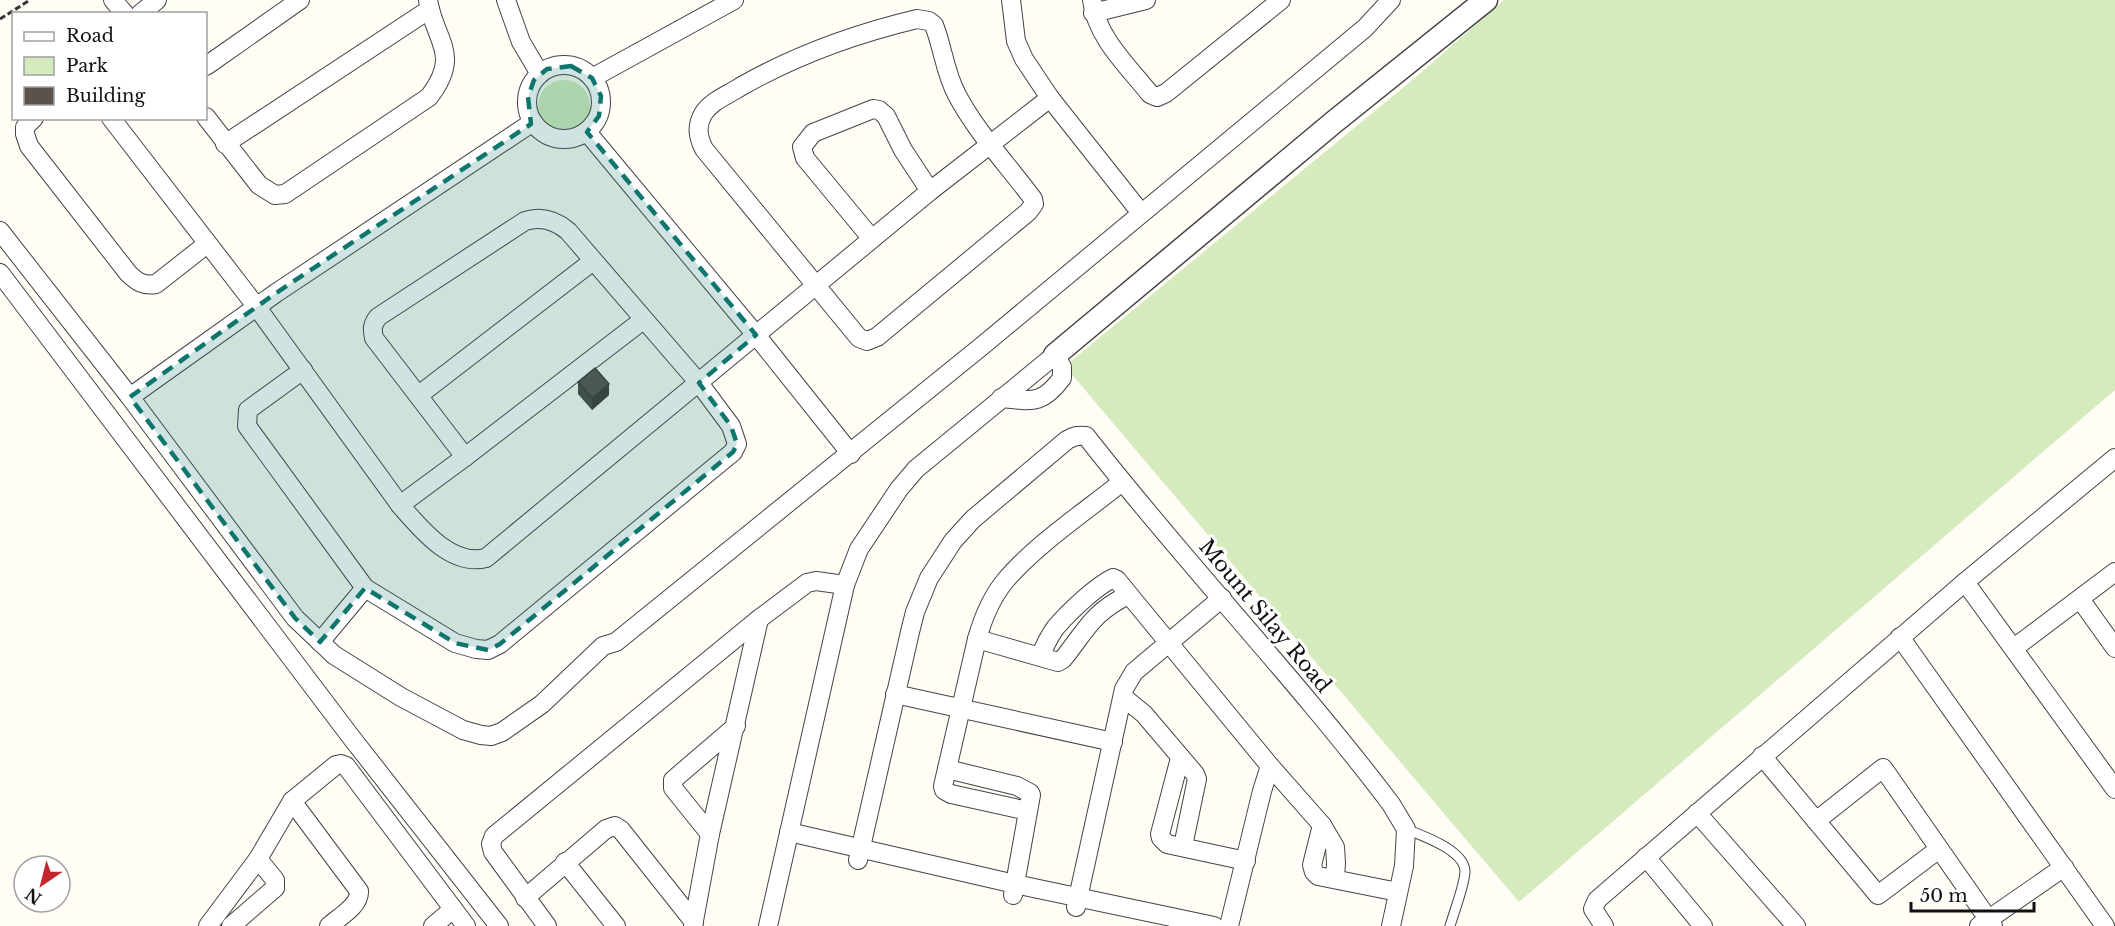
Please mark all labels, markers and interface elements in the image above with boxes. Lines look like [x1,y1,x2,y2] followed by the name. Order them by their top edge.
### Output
[12,12,207,120] legend
[66,25,114,47] text: Road
[66,55,108,77] text: Park
[66,85,145,107] text: Building
[1193,534,1337,698] street label: Mount Silay Road
[12,854,72,914] north arrow
[1911,875,2034,913] scale bar
[21,884,45,909] text: N
[1920,885,1968,907] text: 50 m

